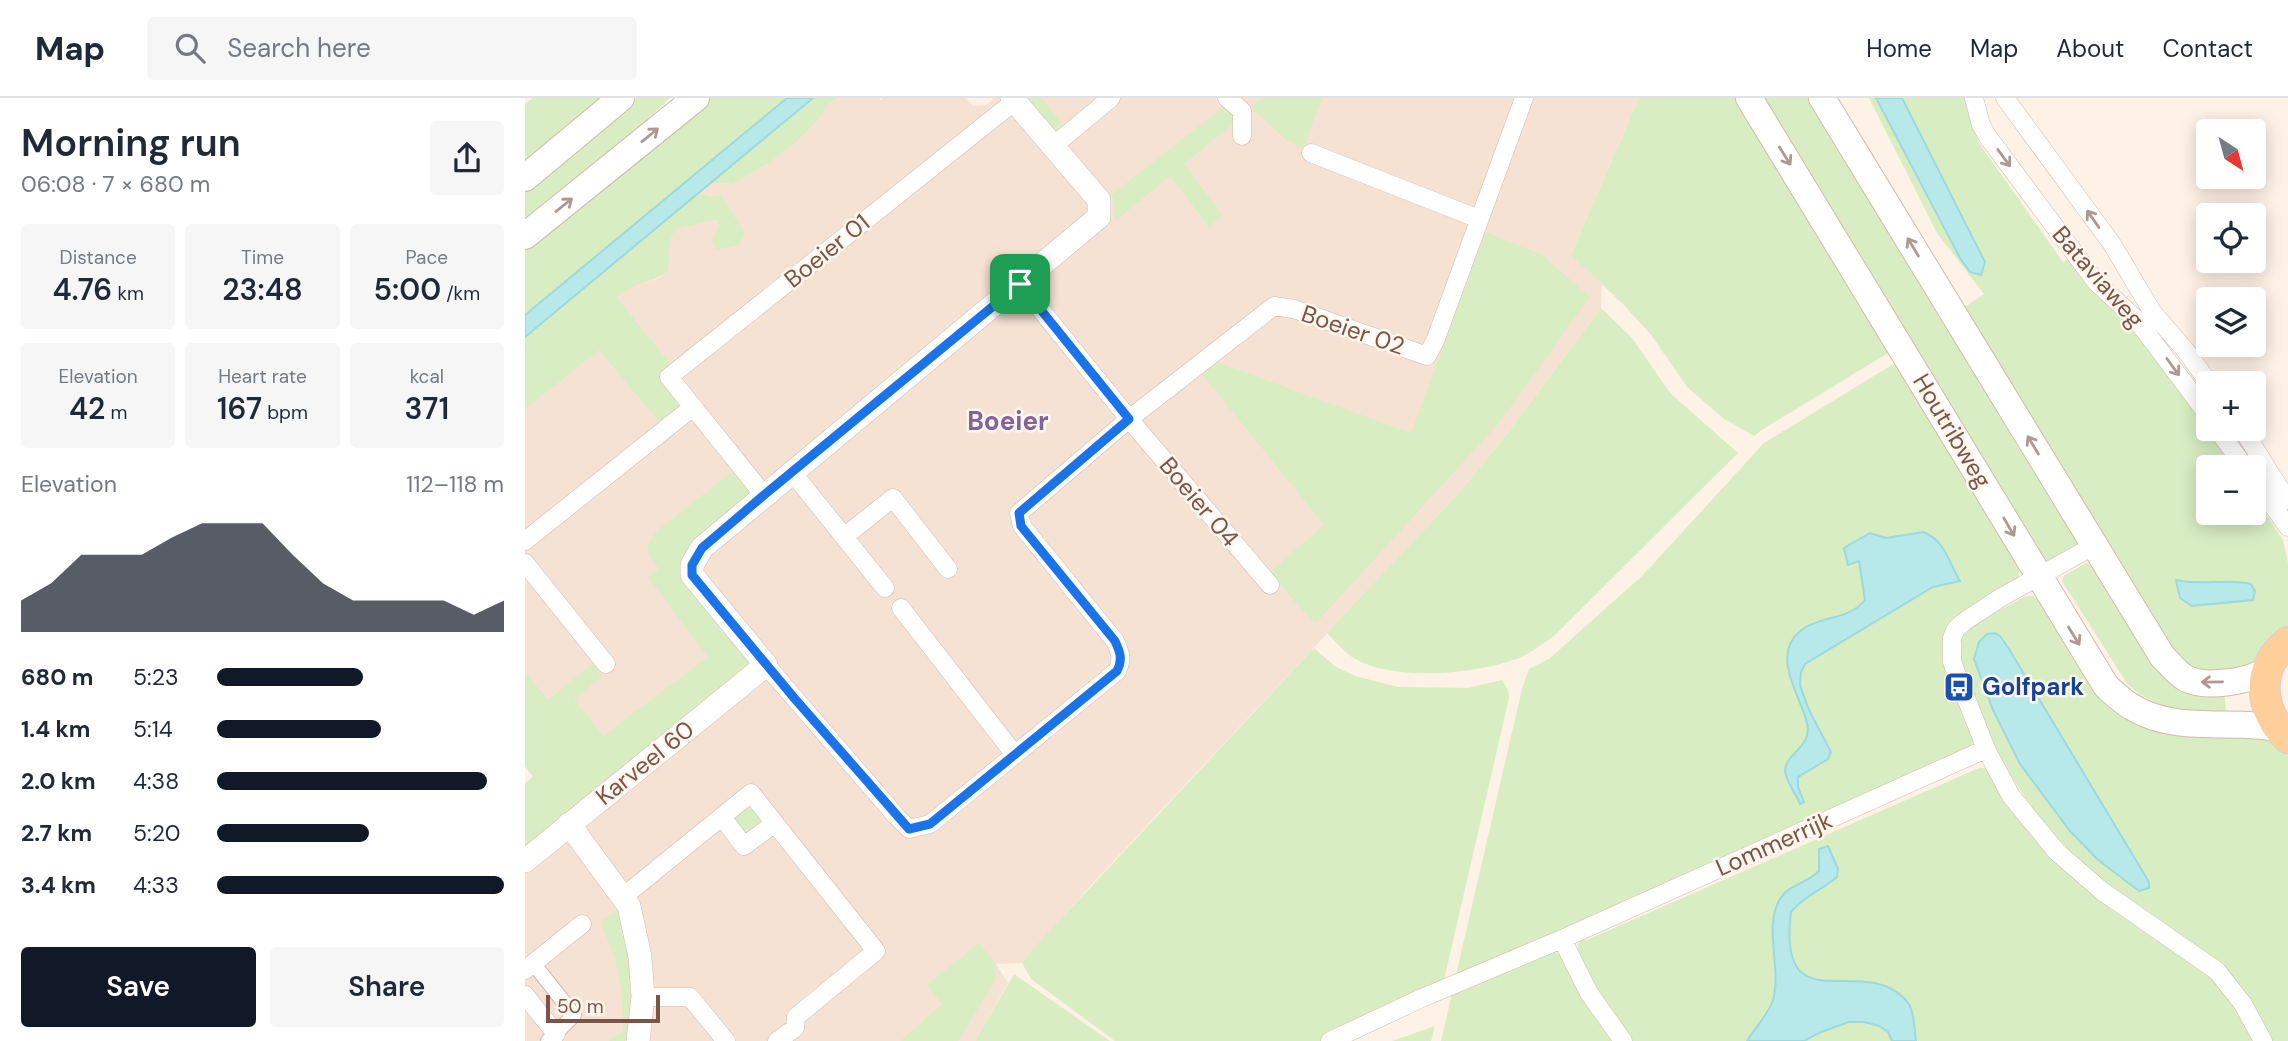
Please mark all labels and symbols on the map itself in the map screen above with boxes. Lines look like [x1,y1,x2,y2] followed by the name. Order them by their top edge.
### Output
[2196,119,2266,189] north arrow
[640,127,658,143] one-way arrow
[1779,146,1793,166] one-way arrow
[1996,149,2011,167] one-way arrow
[555,197,573,212] one-way arrow
[778,207,876,294] street label: Boeier 01
[2086,210,2100,229] one-way arrow
[2046,219,2151,334] street label: Bataviaweg
[1905,238,1920,257] one-way arrow
[990,254,1050,314] pin
[1298,297,1409,362] street label: Boeier 02
[2166,357,2180,376] one-way arrow
[1906,368,1999,493] street label: Houtribweg
[967,404,1049,438] district label: Boeier
[2026,435,2040,455] one-way arrow
[1153,450,1246,553] street label: Boeier 04
[2002,516,2016,536] one-way arrow
[2068,625,2082,645] one-way arrow
[1942,670,1976,704] bus stop icon: Golfpark
[1982,671,2084,702] place label: Golfpark
[2200,675,2223,689] one-way arrow
[589,713,700,812] street label: Karveel 60
[1711,804,1837,883] street label: Lommerrijk
[546,992,660,1024] scale bar

